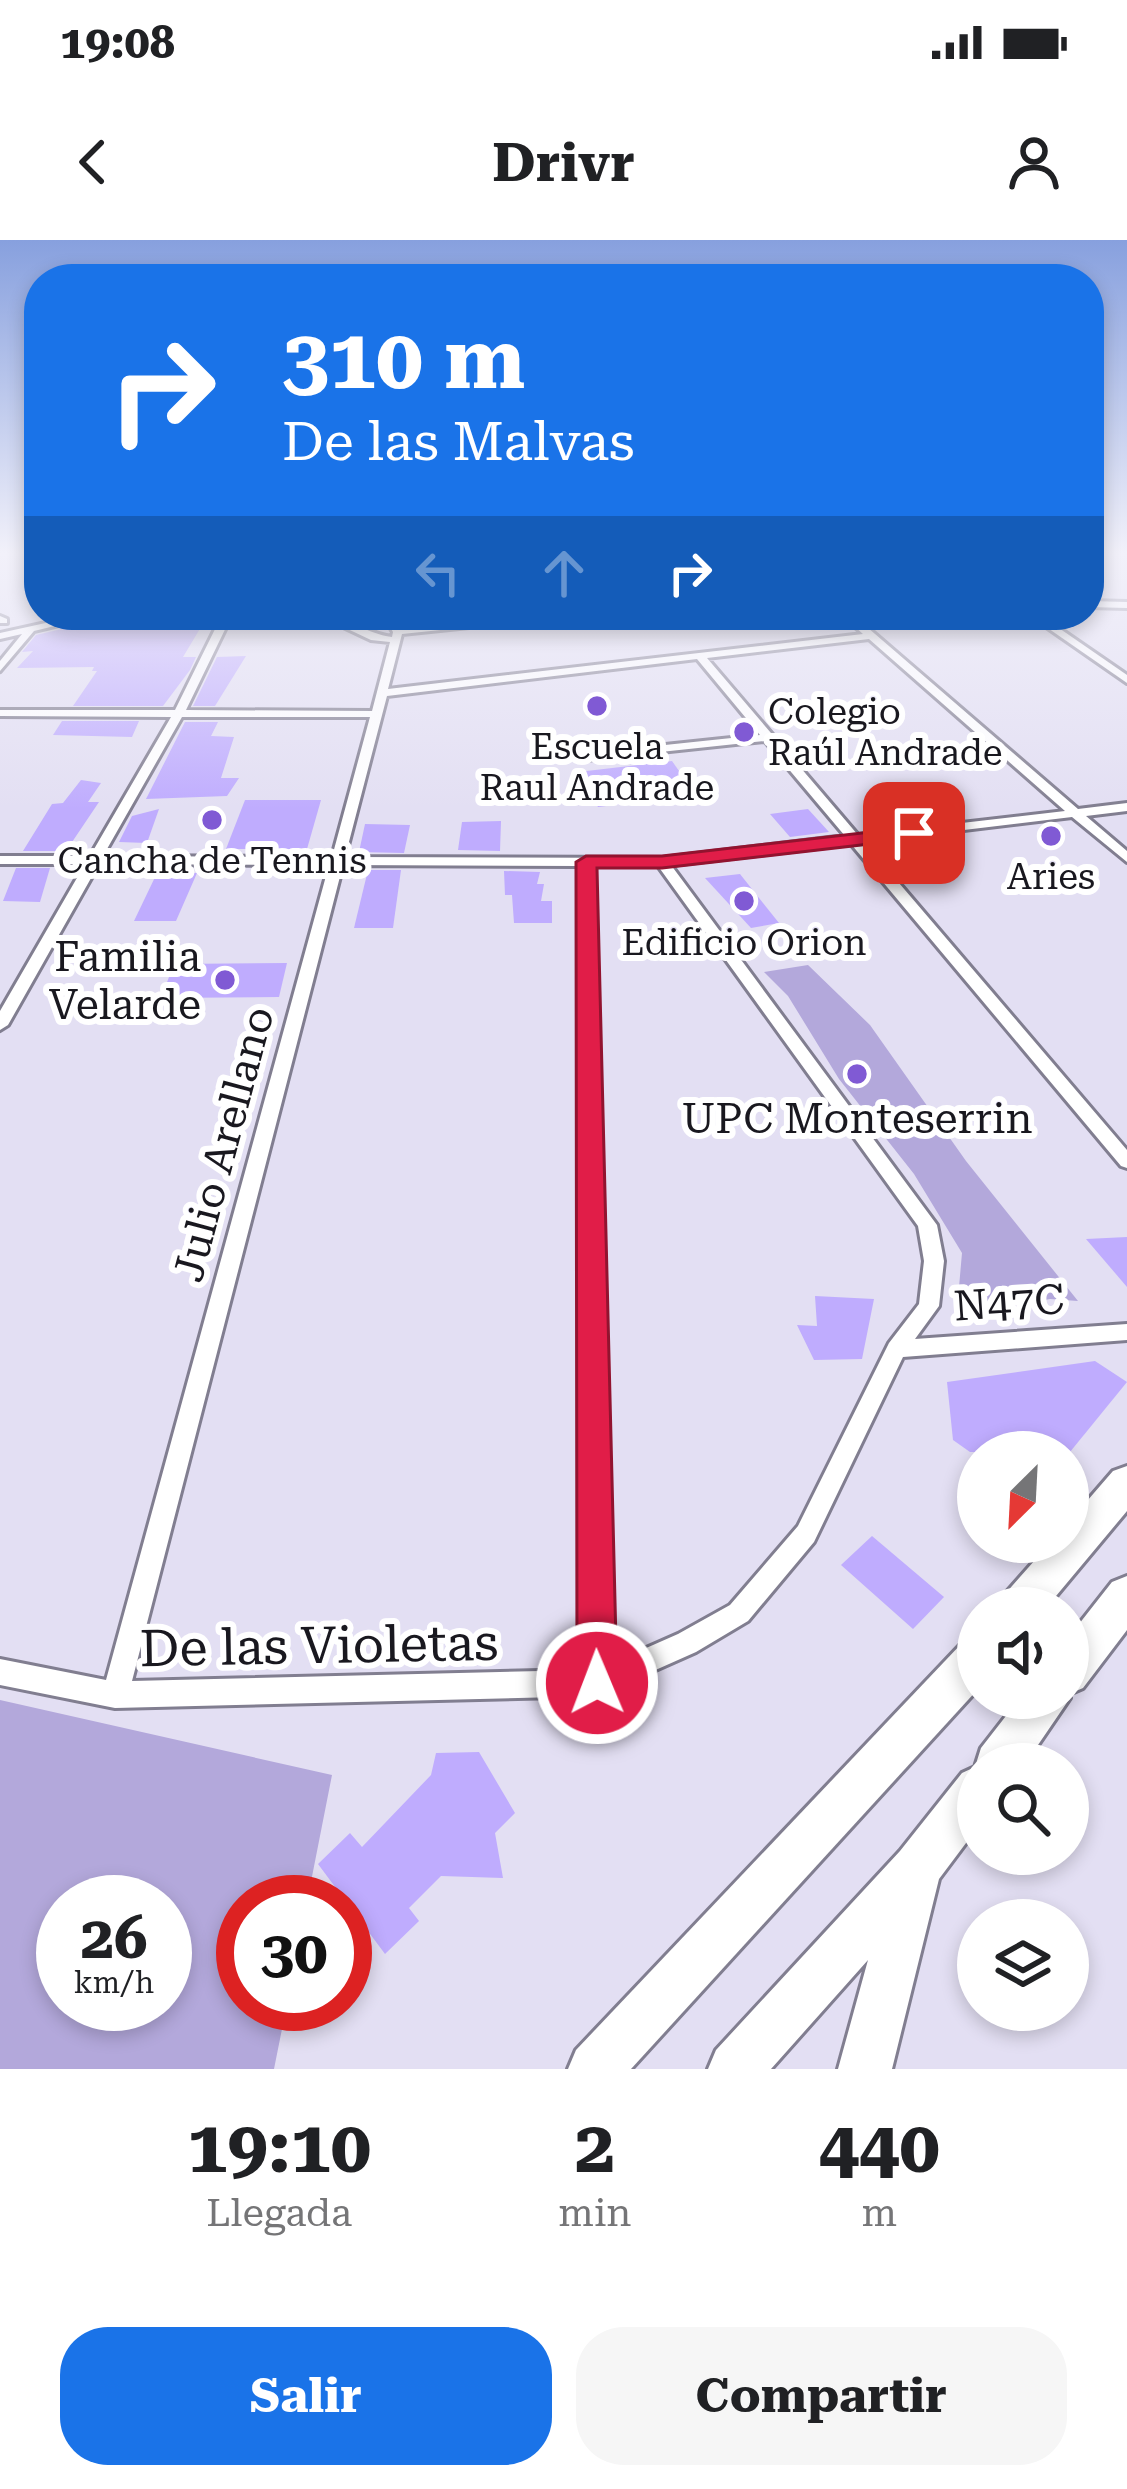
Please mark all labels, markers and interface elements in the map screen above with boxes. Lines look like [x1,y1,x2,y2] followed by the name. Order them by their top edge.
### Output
[60,16,175,69] text: 19:08
[60,129,126,195] icon: back
[1001,129,1067,195] icon: person
[492,131,635,194] text: Drivr
[282,310,525,408] text: 310 m
[84,312,240,468] icon: right
[282,410,635,473] text: De las Malvas
[405,540,471,606] icon: left
[531,540,597,606] icon: ahead
[657,540,723,606] icon: right
[768,691,1003,774] place label: Colegio Raúl Andrade
[584,693,610,719] marker: Escuela Raul Andrade
[731,719,757,745] marker: Colegio Raúl Andrade
[480,726,714,809] place label: Escuela Raul Andrade
[863,782,965,884] pin
[881,800,947,866] icon: arrive
[199,807,225,833] marker: Cancha de Tennis
[1038,823,1064,849] marker: Aries
[57,840,367,882] place label: Cancha de Tennis
[1007,856,1095,898] place label: Aries
[731,888,757,914] marker: Edificio Orion
[621,922,867,964] place label: Edificio Orion
[49,932,201,1029] place label: Familia Velarde
[212,967,238,993] marker: Familia Velarde
[163,1001,284,1287] street label: Julio Arellano
[844,1061,870,1087] marker: UPC Monteserrin
[681,1094,1033,1143] place label: UPC Monteserrin
[952,1274,1066,1331] street label: N47C
[957,1431,1089,1563] north arrow
[957,1431,1089,2031] map controls
[957,1587,1089,1719] button: sound
[139,1613,499,1678] street label: De las Violetas
[534,1620,660,1746] position arrow
[957,1743,1089,1875] button: search
[216,1875,372,2031] speed limit sign: 30
[957,1899,1089,2031] button: layers
[80,1902,148,1973] text: 26
[74,1965,154,2000] text: km/h
[187,2105,371,2190] text: 19:10
[575,2105,615,2190] text: 2
[819,2105,940,2190] text: 440
[206,2190,352,2236] text: Llegada
[558,2190,632,2236] text: min
[861,2190,897,2236] text: m
[60,2327,552,2465] button: Salir
[576,2327,1067,2465] button: Compartir

